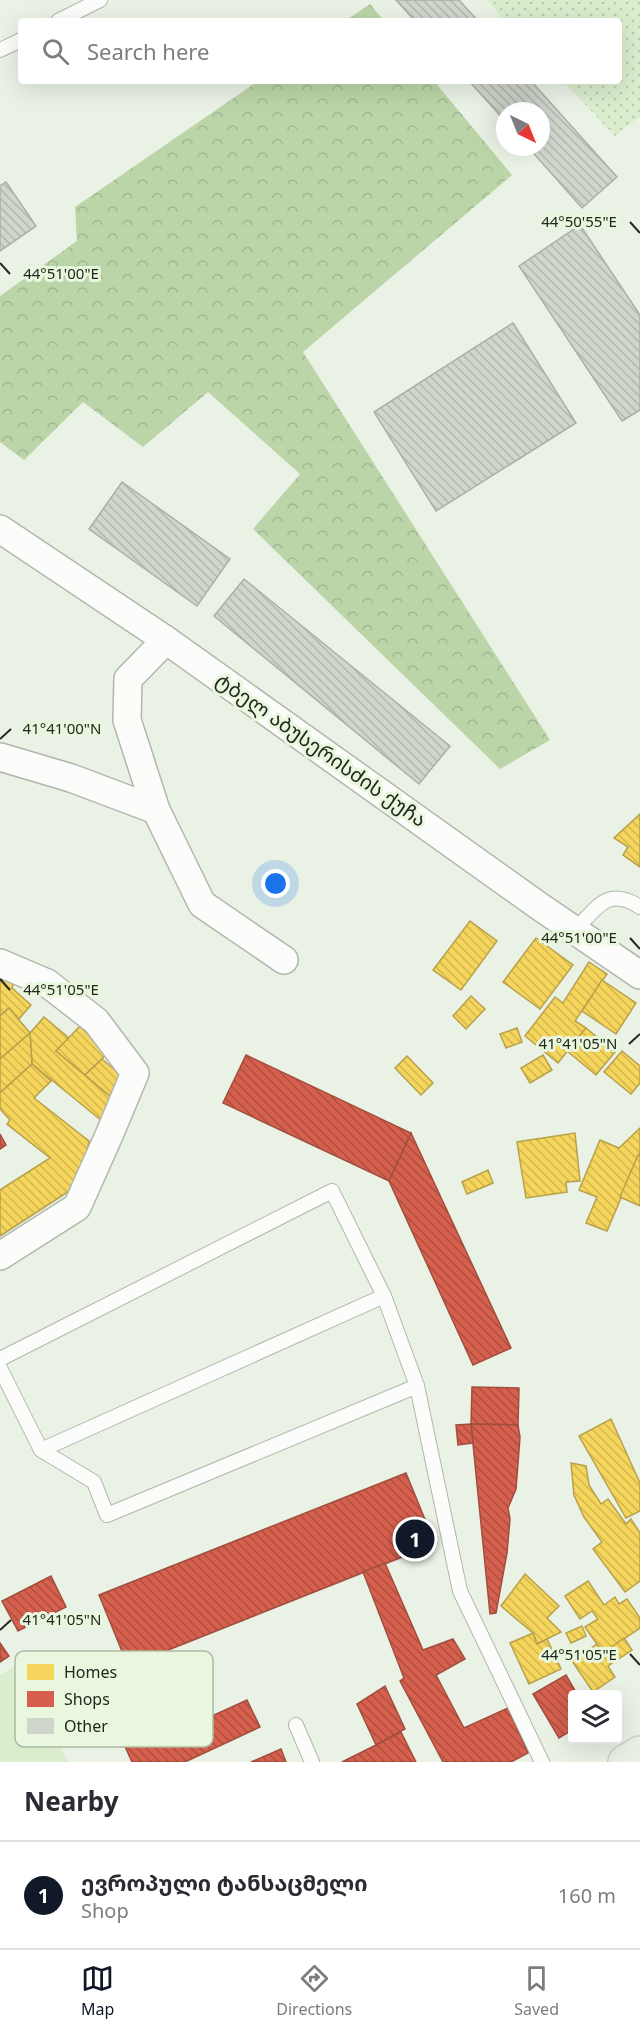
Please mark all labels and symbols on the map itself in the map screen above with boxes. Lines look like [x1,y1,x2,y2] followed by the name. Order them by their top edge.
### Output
[496,102,550,156] north arrow
[541,211,617,231] text: 44°50'55"E
[23,263,99,283] text: 44°51'00"E
[211,666,432,833] street label: ტბელ აბუსერისძის ქუჩა
[23,718,101,738] text: 41°41'00"N
[261,869,290,898] your location
[541,927,617,947] text: 44°51'00"E
[23,979,99,999] text: 44°51'05"E
[539,1033,617,1053] text: 41°41'05"N
[396,1516,434,1562] pin: 1
[23,1609,101,1629] text: 41°41'05"N
[541,1644,617,1664] text: 44°51'05"E
[15,1651,213,1747] legend
[64,1661,117,1683] text: Homes
[64,1688,110,1710] text: Shops
[64,1715,108,1737] text: Other

